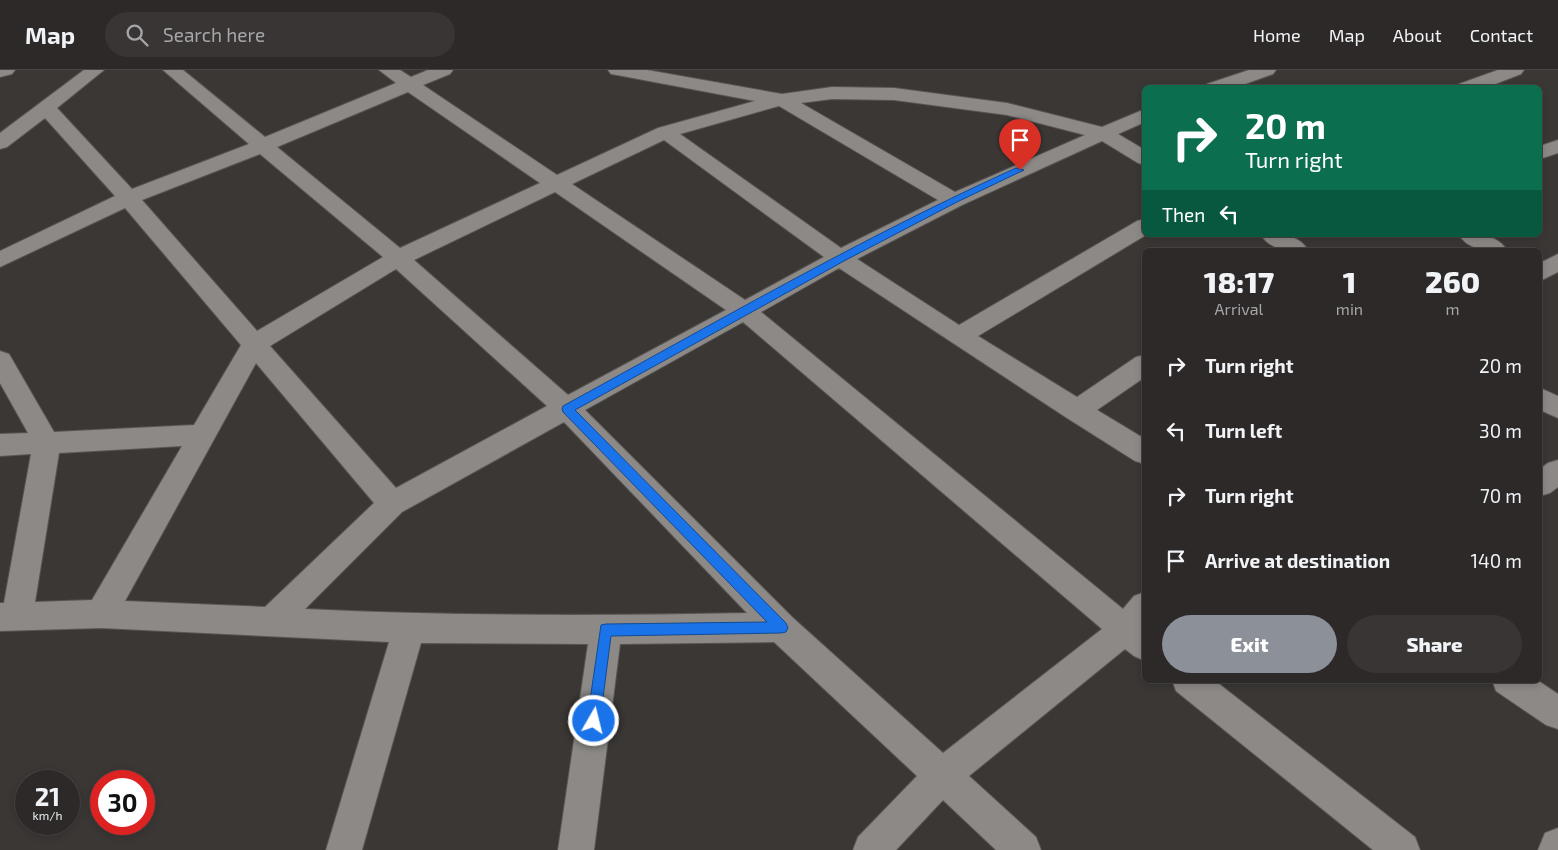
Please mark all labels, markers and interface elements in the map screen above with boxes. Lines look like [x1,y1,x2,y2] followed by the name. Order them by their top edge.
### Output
[105,12,455,57] search box
[25,20,75,49] text: Map
[123,21,151,49] icon: search
[163,23,265,46] text: Search here
[1253,24,1301,46] text: Home
[1329,24,1365,46] text: Map
[1393,24,1442,46] text: About
[1470,24,1533,46] text: Contact
[1245,104,1326,146] text: 20 m
[1162,105,1227,170] icon: right
[999,119,1041,170] pin
[1006,126,1034,154] icon: arrive
[1245,146,1343,172] text: Turn right
[1215,200,1243,228] icon: left
[1162,203,1205,226] text: Then
[1204,263,1274,299] text: 18:17
[1343,263,1356,299] text: 1
[1425,263,1480,299] text: 260
[1215,299,1263,318] text: Arrival
[1336,299,1363,318] text: min
[1446,299,1460,318] text: m
[1162,352,1190,380] icon: right
[1205,354,1293,377] text: Turn right
[1479,354,1522,377] text: 20 m
[1162,417,1190,445] icon: left
[1205,419,1282,442] text: Turn left
[1479,419,1522,442] text: 30 m
[1162,482,1190,510] icon: right
[1205,484,1293,507] text: Turn right
[1480,484,1522,507] text: 70 m
[1162,547,1190,575] icon: arrive
[1205,549,1390,572] text: Arrive at destination
[1470,549,1522,572] text: 140 m
[1162,615,1337,673] button: Exit
[1347,615,1522,673] button: Share
[567,694,619,746] position arrow
[90,770,155,835] speed limit sign: 30
[35,781,60,811] text: 21
[33,808,62,822] text: km/h

